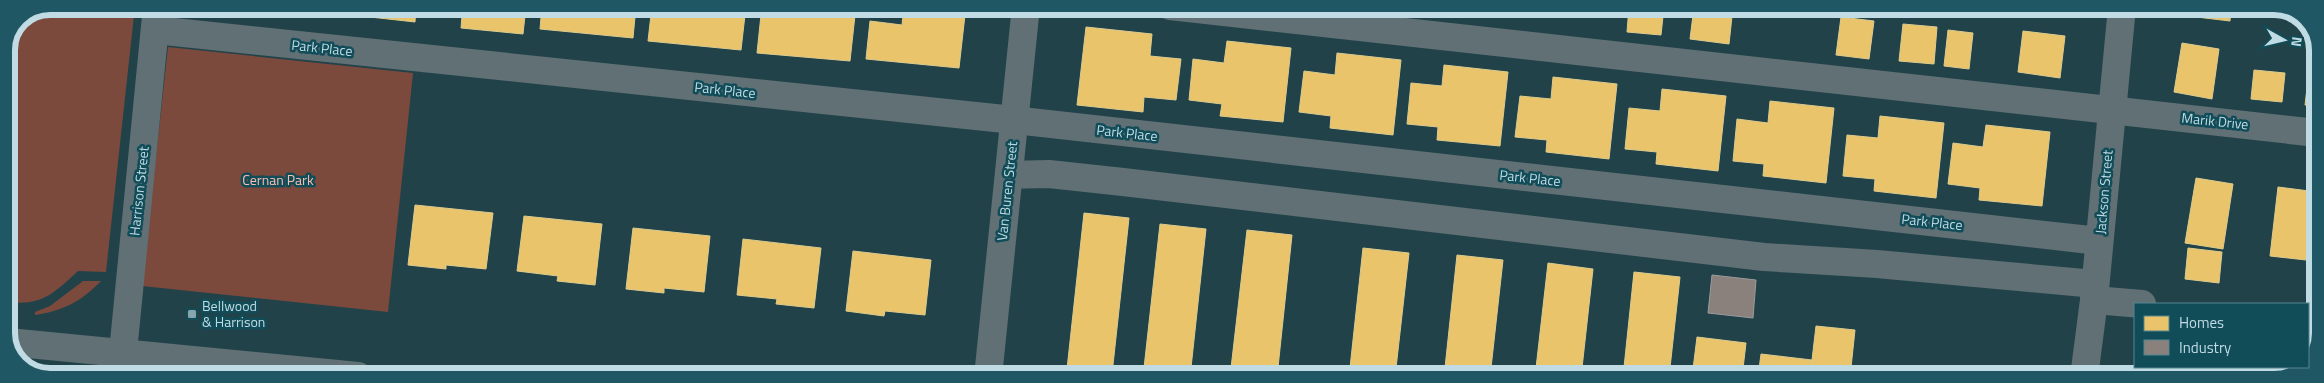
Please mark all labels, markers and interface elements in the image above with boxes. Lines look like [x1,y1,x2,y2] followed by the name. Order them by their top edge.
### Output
[2259,15,2309,65] north arrow
[290,34,354,61] street label: Park Place
[2286,36,2308,48] text: N
[693,76,757,103] street label: Park Place
[2181,107,2250,134] street label: Marik Drive
[1095,119,1159,146] street label: Park Place
[991,140,1022,242] street label: Van Buren Street
[123,145,154,237] street label: Harrison Street
[2089,149,2118,235] street label: Jackson Street
[1498,164,1562,191] street label: Park Place
[242,169,314,190] park label: Cernan Park
[1900,208,1964,235] street label: Park Place
[202,295,265,332] place label: Bellwood & Harrison
[2134,303,2309,368] legend
[186,308,198,320] marker: Bellwood & Harrison
[2179,311,2224,334] text: Homes
[2179,336,2231,359] text: Industry

